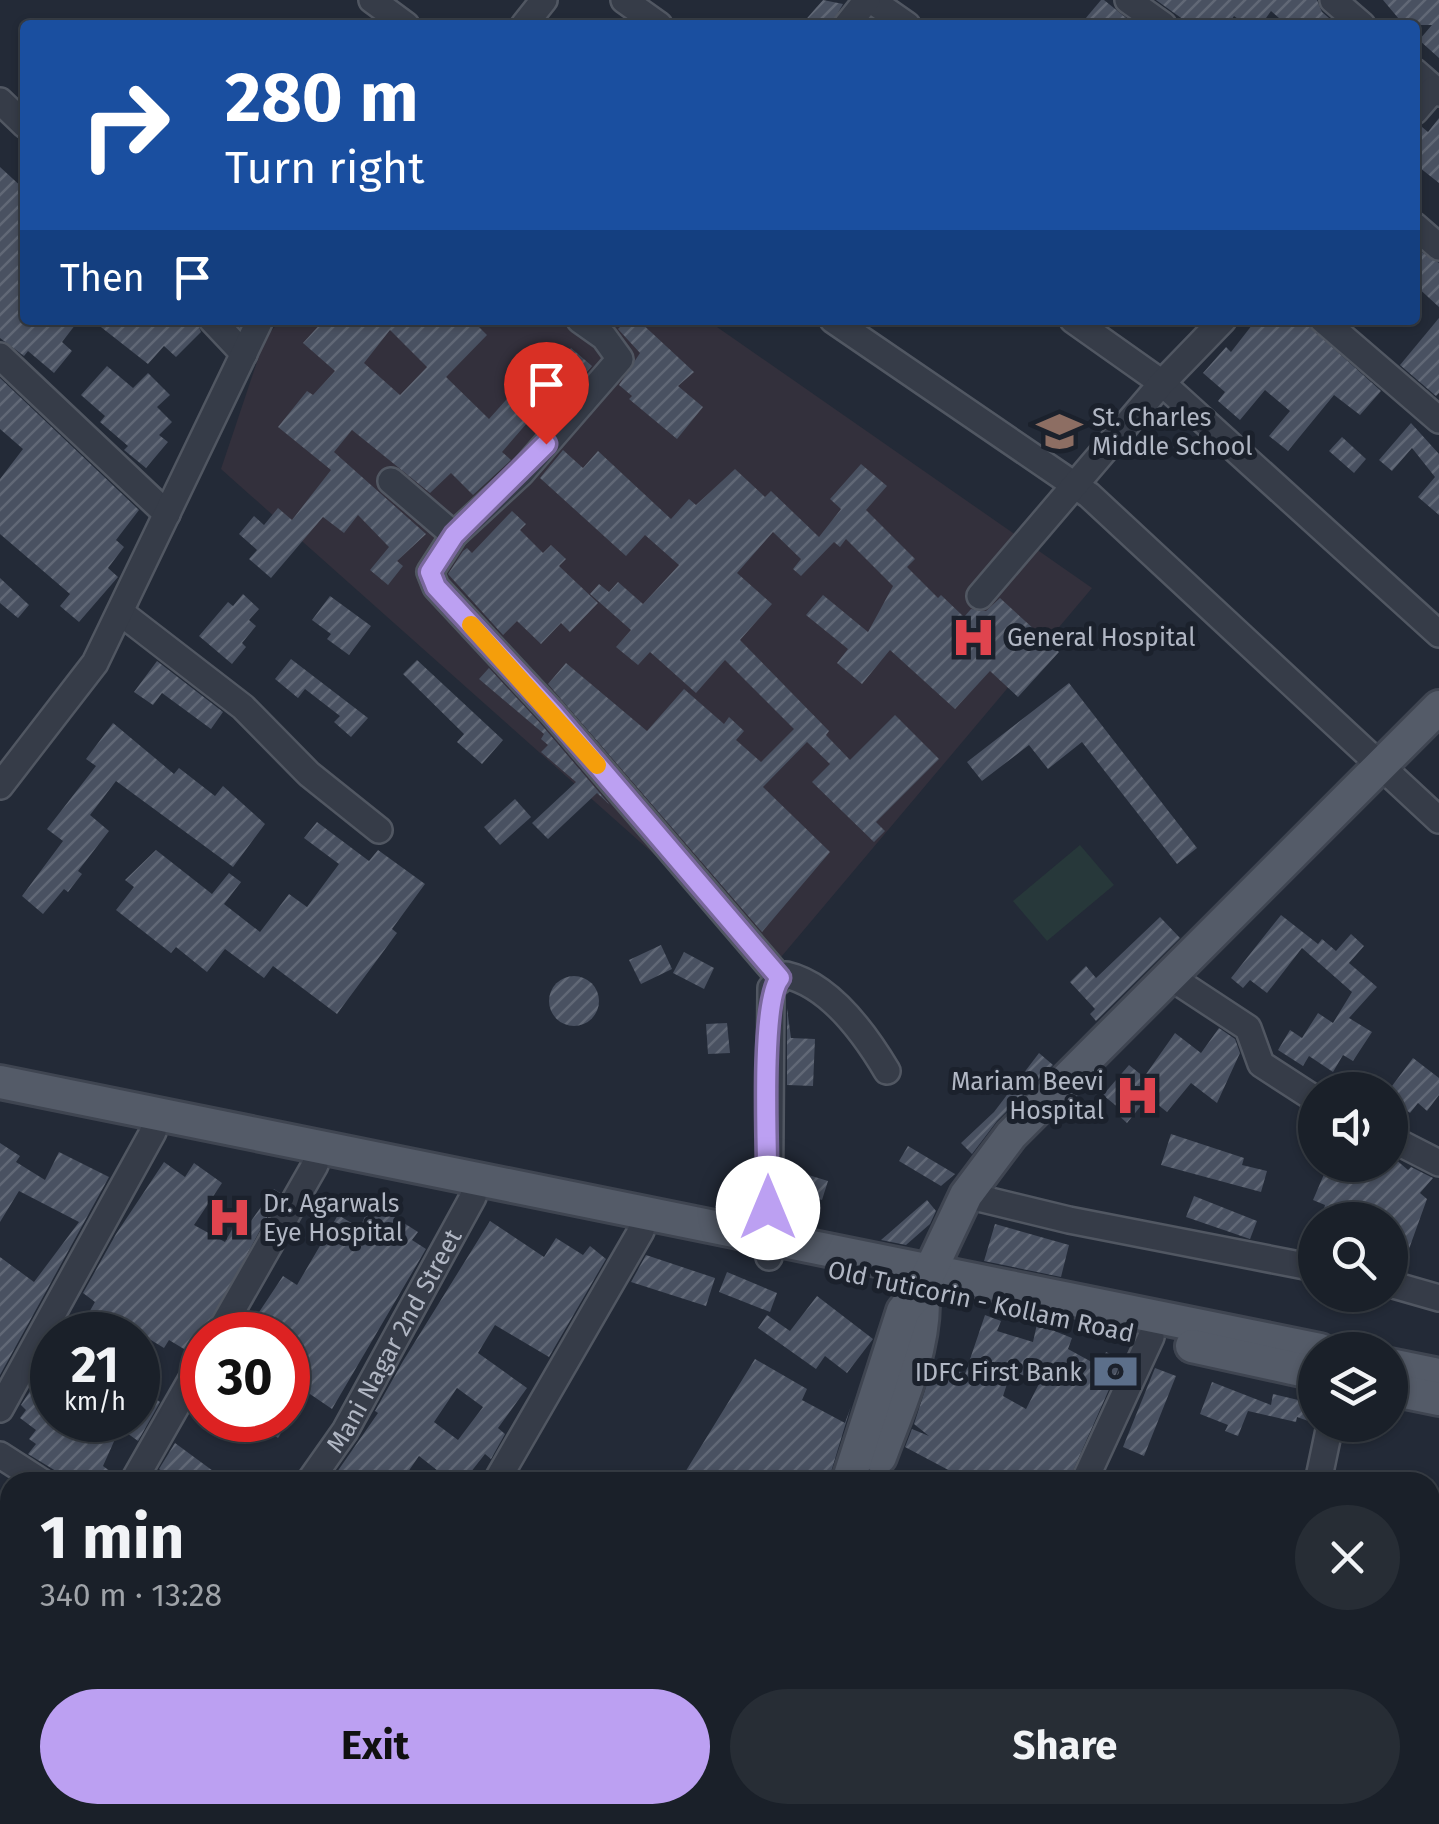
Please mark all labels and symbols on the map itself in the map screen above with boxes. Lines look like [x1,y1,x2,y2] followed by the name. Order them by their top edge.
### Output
[504,342,589,445] pin
[1092,403,1253,462] place label: St. Charles Middle School
[1035,407,1083,455] school or university icon: St. Charles Middle School
[950,613,998,661] hospital icon: General Hospital
[1007,623,1195,653] place label: General Hospital
[951,1067,1104,1126] place label: Mariam Beevi Hospital
[1113,1071,1161,1119] hospital icon: Mariam Beevi Hospital
[716,1156,820,1260] position arrow
[263,1189,403,1248] place label: Dr. Agarwals Eye Hospital
[206,1193,254,1241] hospital icon: Dr. Agarwals Eye Hospital
[320,1223,469,1459] street label: Mani Nagar 2nd Street
[825,1255,1137,1349] street label: Old Tuticorin - Kollam Road
[180,1312,310,1442] speed limit sign: 30
[1091,1348,1139,1396] bank icon: IDFC First Bank
[915,1358,1082,1388] place label: IDFC First Bank

